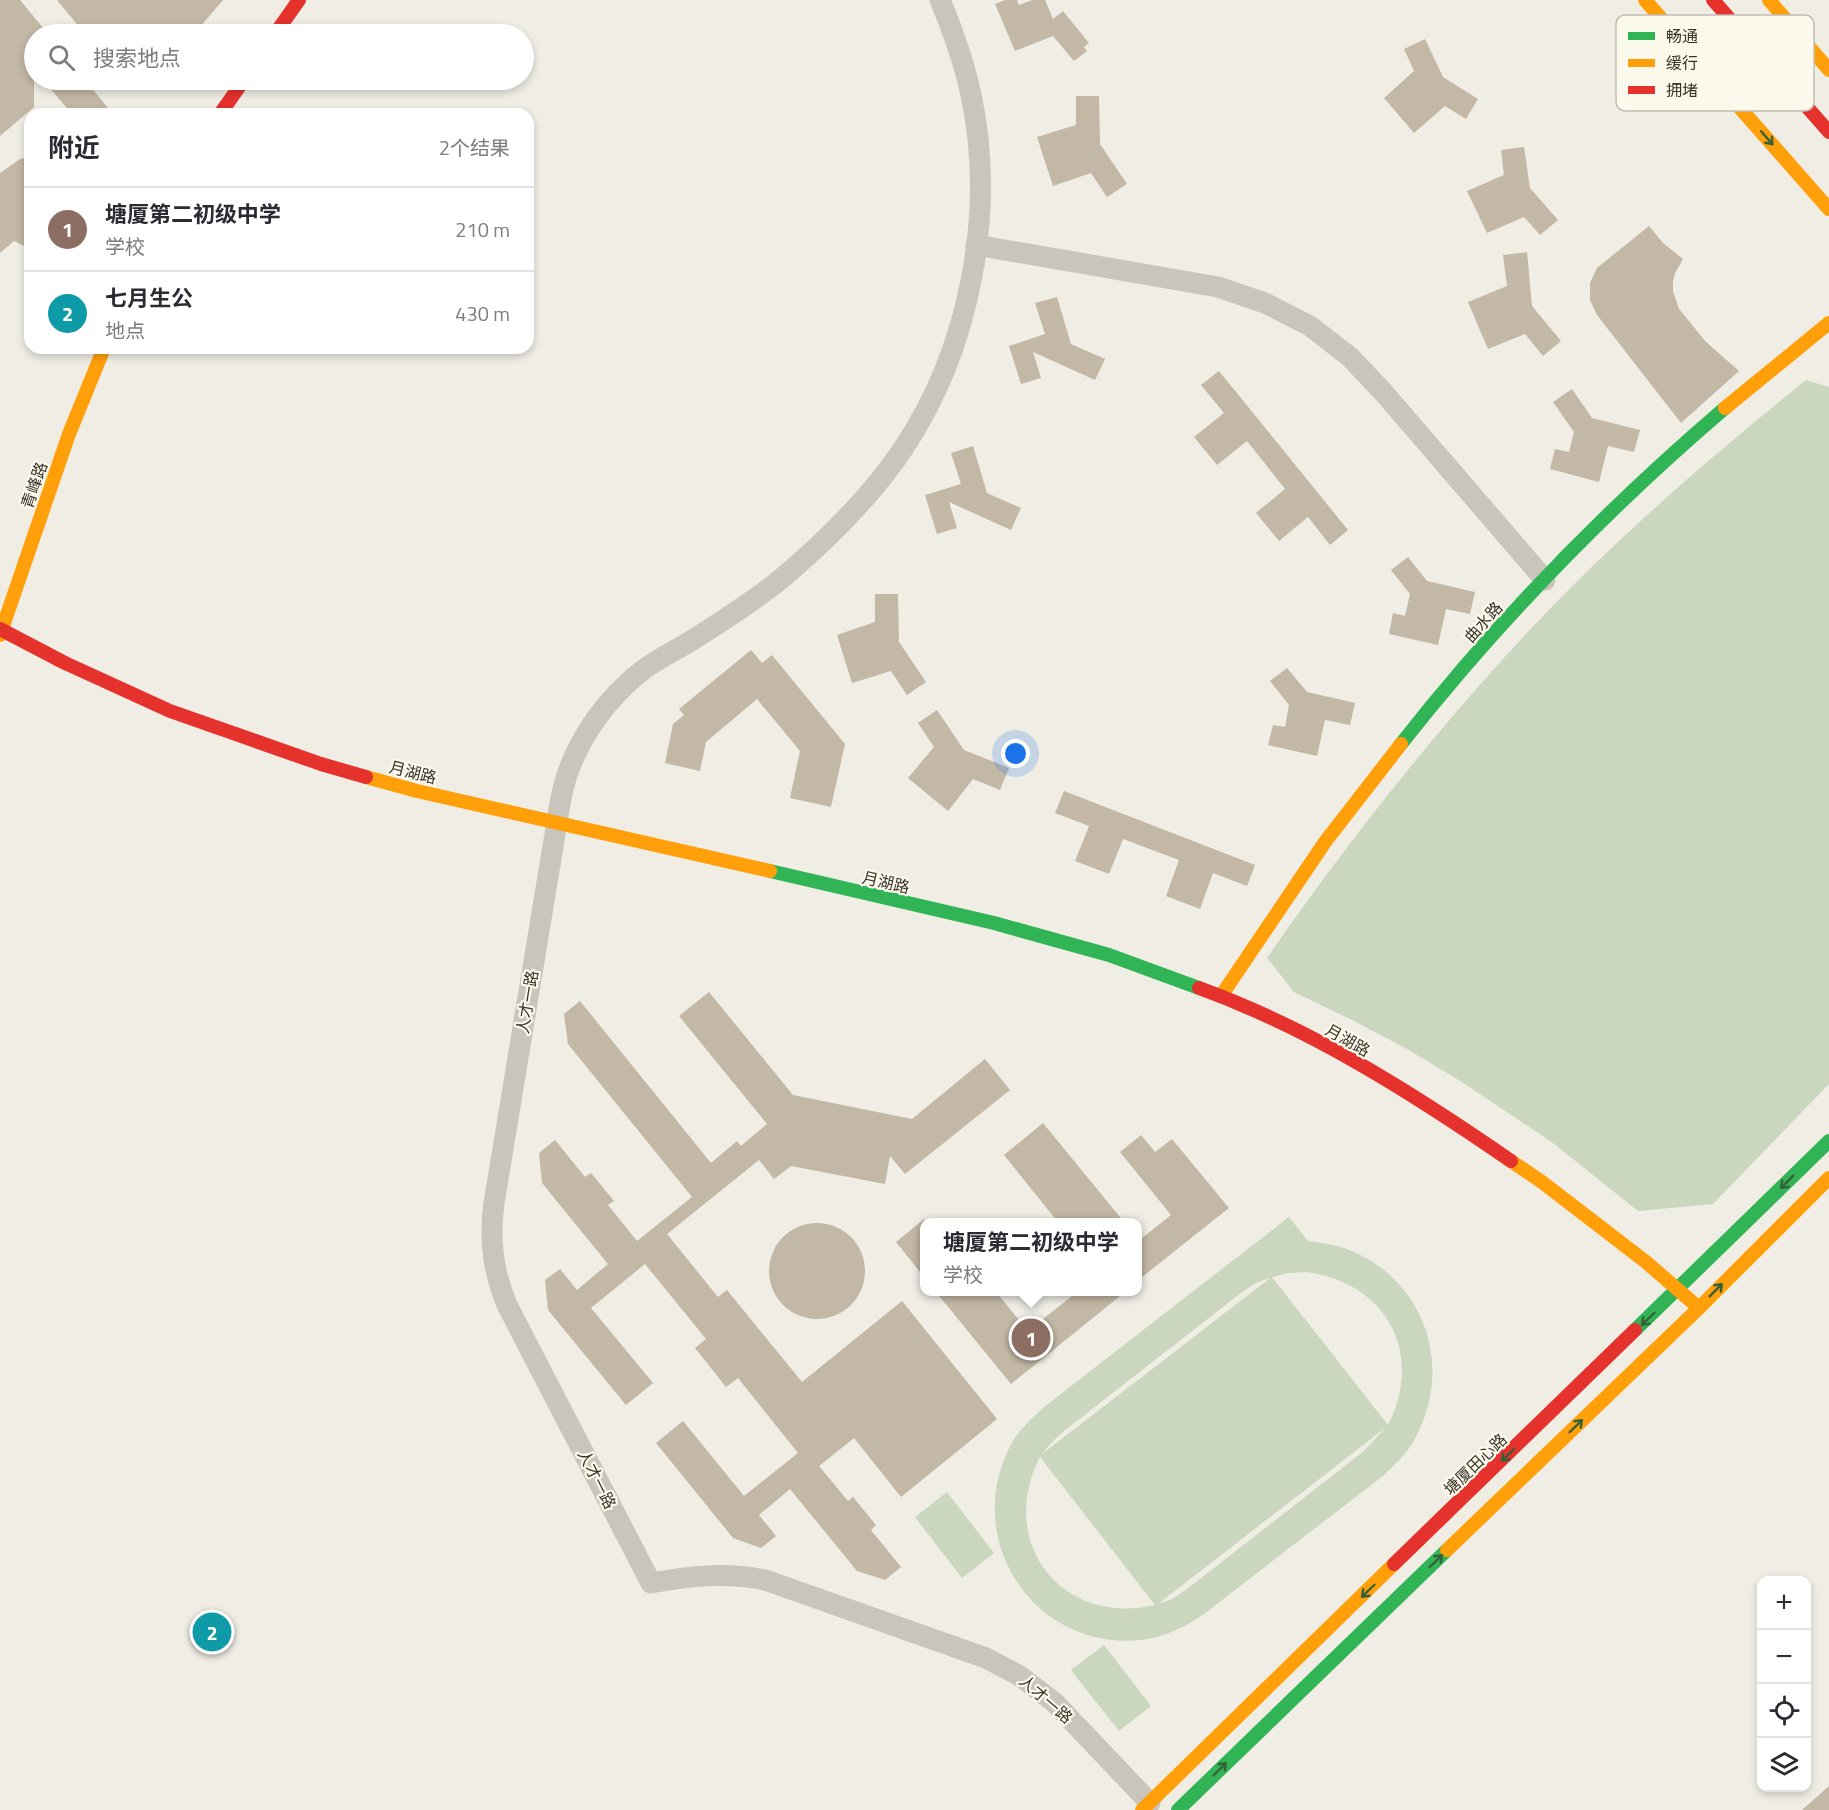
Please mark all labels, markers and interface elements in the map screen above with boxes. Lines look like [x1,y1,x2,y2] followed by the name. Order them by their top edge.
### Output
[1616,15,1814,111] legend
[24,24,534,90] search box
[1666,24,1698,48] text: 畅通
[45,41,78,74] icon: search
[93,41,181,75] text: 搜索地点
[1666,51,1698,75] text: 缓行
[1666,78,1698,102] text: 拥堵
[48,128,100,167] text: 附近
[1760,130,1774,145] one-way arrow
[439,132,510,163] text: 2个结果
[105,197,281,231] text: 塘厦第二初级中学
[62,214,73,245] text: 1
[455,214,510,245] text: 210 m
[105,231,145,262] text: 学校
[105,281,193,315] text: 七月生公
[62,298,73,329] text: 2
[455,298,510,329] text: 430 m
[105,315,145,346] text: 地点
[15,458,53,512] street label: 青峰路
[1458,596,1508,648] street label: 曲水路
[1001,739,1030,768] your location
[387,755,439,789] street label: 月湖路
[860,865,912,899] street label: 月湖路
[510,969,544,1035] street label: 人才一路
[1321,1018,1375,1062] street label: 月湖路
[1780,1175,1795,1190] one-way arrow
[920,1218,1142,1296] popup
[943,1225,1119,1259] text: 塘厦第二初级中学
[943,1259,983,1290] text: 学校
[1709,1283,1724,1298] one-way arrow
[1641,1311,1656,1326] one-way arrow
[1012,1316,1050,1360] pin: 1
[1569,1419,1584,1433] one-way arrow
[1438,1428,1512,1500] street label: 塘厦田心路
[572,1445,622,1513] street label: 人才一路
[1501,1447,1516,1462] one-way arrow
[1428,1554,1443,1568] one-way arrow
[1757,1576,1811,1792] map controls
[1757,1576,1811,1630] button: +
[1361,1583,1376,1598] one-way arrow
[192,1610,232,1654] pin: 2
[1757,1630,1811,1684] button: −
[1014,1669,1078,1729] street label: 人才一路
[1757,1684,1811,1738] button: locate
[1757,1738,1811,1792] button: layers
[1212,1763,1227,1777] one-way arrow

